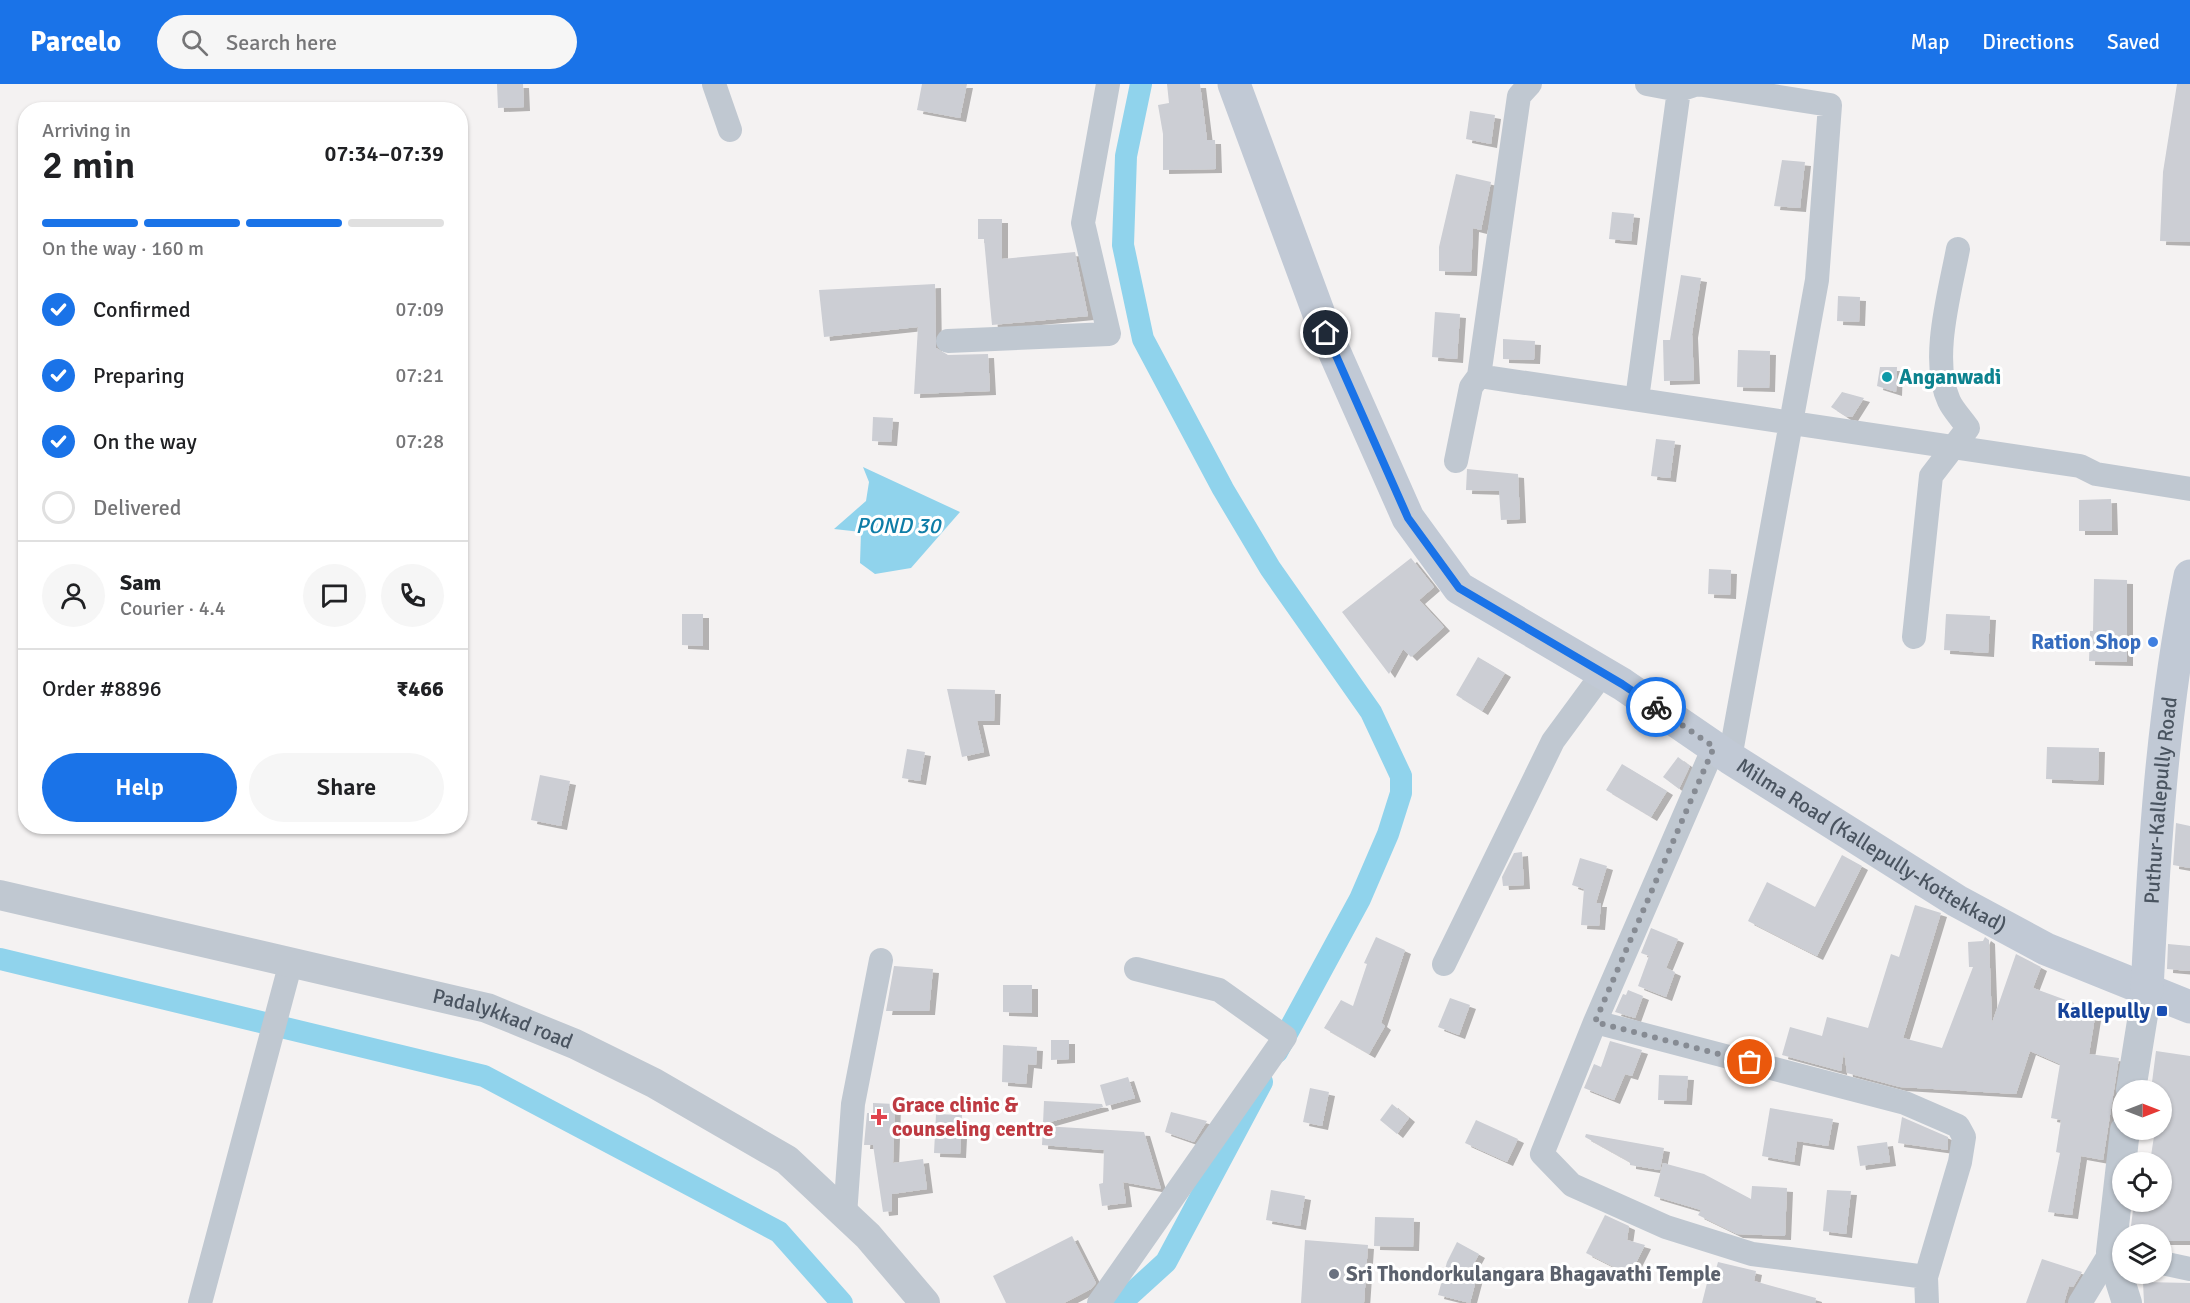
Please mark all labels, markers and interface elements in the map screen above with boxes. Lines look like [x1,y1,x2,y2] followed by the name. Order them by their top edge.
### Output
[157,15,577,69] search box
[30,25,121,59] text: Parcelo
[178,26,211,59] icon: search
[226,29,337,56] text: Search here
[1911,29,1949,55] text: Map
[1982,29,2074,55] text: Directions
[2107,29,2160,55] text: Saved
[42,118,131,143] text: Arriving in
[325,140,444,167] text: 07:34–07:39
[42,141,135,189] text: 2 min
[42,236,204,261] text: On the way · 160 m
[42,293,75,326] icon: check
[93,296,191,323] text: Confirmed
[395,297,444,322] text: 07:09
[1300,307,1351,358] pin
[1309,316,1342,349] icon: home
[42,359,75,392] icon: check
[93,362,185,389] text: Preparing
[395,363,444,388] text: 07:21
[1899,364,2001,390] place label: Anganwadi
[1880,370,1894,384] marker: Anganwadi
[42,425,75,458] icon: check
[93,428,197,455] text: On the way
[395,429,444,454] text: 07:28
[93,494,181,521] text: Delivered
[856,512,943,539] water label: POND 30
[42,564,105,627] button: person
[303,564,366,627] button: chat
[381,564,444,627] button: phone
[120,569,161,596] text: Sam
[120,596,226,621] text: Courier · 4.4
[2031,629,2141,655] place label: Ration Shop
[2146,635,2160,649] marker: Ration Shop
[42,675,162,702] text: Order #8896
[396,675,444,702] text: ₹466
[1626,677,1686,737] courier
[1640,691,1673,724] icon: bike
[2139,695,2183,905] street label: Puthur-Kallepully Road
[1732,752,2011,938] street label: Milma Road (Kallepully-Kottekkad)
[42,753,237,822] button: Help
[249,753,444,822] button: Share
[430,983,577,1055] street label: Padalykkad road
[2057,998,2151,1024] place label: Kallepully
[2155,1004,2169,1018] marker: Kallepully
[1724,1036,1775,1087] pin
[1733,1045,1766,1078] icon: bag
[2112,1080,2172,1140] north arrow
[2112,1080,2172,1284] map controls
[892,1092,1054,1142] place label: Grace clinic & counseling centre
[870,1108,888,1126] marker: Grace clinic & counseling centre
[2112,1152,2172,1212] button: locate
[2112,1224,2172,1284] button: layers
[1346,1261,1721,1287] place label: Sri Thondorkulangara Bhagavathi Temple
[1327,1267,1341,1281] marker: Sri Thondorkulangara Bhagavathi Temple

